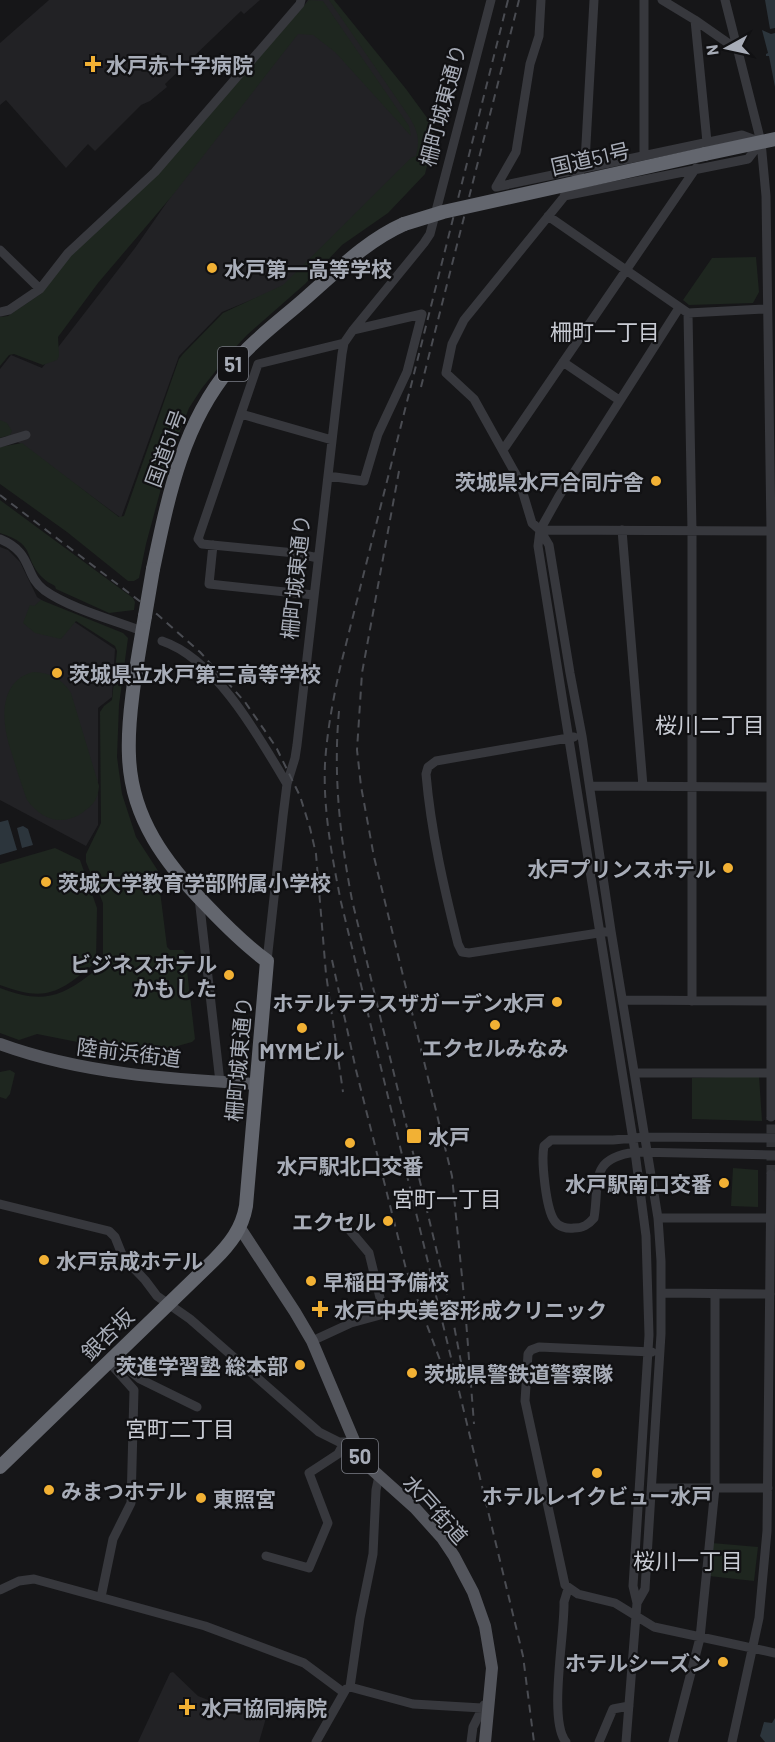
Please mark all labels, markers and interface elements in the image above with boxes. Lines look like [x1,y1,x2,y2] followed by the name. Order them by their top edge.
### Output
[697,18,757,78] north arrow
[414,41,470,169] street label: 柵町城東通り
[702,44,722,57] text: N
[106,52,253,77] place label: 水戸赤十字病院
[84,55,102,73] marker: 水戸赤十字病院
[548,137,632,179] street label: 国道51号
[224,256,392,281] place label: 水戸第一高等学校
[205,261,219,275] marker: 水戸第一高等学校
[550,318,660,344] district label: 柵町一丁目
[218,347,248,381] road number: 51
[139,406,191,490] street label: 国道51号
[455,469,644,494] place label: 茨城県水戸合同庁舎
[649,474,663,488] marker: 茨城県水戸合同庁舎
[276,513,314,641] street label: 柵町城東通り
[69,661,321,686] place label: 茨城県立水戸第三高等学校
[50,666,64,680] marker: 茨城県立水戸第三高等学校
[655,711,765,737] district label: 桜川二丁目
[527,856,716,881] place label: 水戸プリンスホテル
[721,861,735,875] marker: 水戸プリンスホテル
[58,870,331,895] place label: 茨城大学教育学部附属小学校
[39,875,53,889] marker: 茨城大学教育学部附属小学校
[70,951,217,1000] place label: ビジネスホテル かもした
[222,968,236,982] marker: ビジネスホテル かもした
[272,990,545,1015] place label: ホテルテラスザガーデン水戸
[220,995,256,1123] street label: 柵町城東通り
[550,995,564,1009] marker: ホテルテラスザガーデン水戸
[488,1018,502,1032] marker: エクセルみなみ
[295,1021,309,1035] marker: MYMビル
[75,1033,183,1071] street label: 陸前浜街道
[422,1035,569,1060] place label: エクセルみなみ
[260,1038,345,1063] place label: MYMビル
[428,1124,470,1149] place label: 水戸
[405,1127,423,1145] marker: 水戸
[343,1136,357,1150] marker: 水戸駅北口交番
[277,1153,424,1178] place label: 水戸駅北口交番
[565,1171,712,1196] place label: 水戸駅南口交番
[717,1176,731,1190] marker: 水戸駅南口交番
[392,1185,502,1211] district label: 宮町一丁目
[292,1209,376,1234] place label: エクセル
[381,1214,395,1228] marker: エクセル
[56,1248,203,1273] place label: 水戸京成ホテル
[37,1253,51,1267] marker: 水戸京成ホテル
[323,1269,449,1294] place label: 早稲田予備校
[304,1274,318,1288] marker: 早稲田予備校
[334,1297,607,1322] place label: 水戸中央美容形成クリニック
[311,1300,329,1318] marker: 水戸中央美容形成クリニック
[76,1303,138,1365] street label: 銀杏坂
[116,1353,288,1378] place label: 茨進学習塾 総本部
[293,1358,307,1372] marker: 茨進学習塾 総本部
[424,1361,613,1386] place label: 茨城県警鉄道警察隊
[405,1366,419,1380] marker: 茨城県警鉄道警察隊
[125,1415,235,1441] district label: 宮町二丁目
[342,1439,378,1473] road number: 50
[590,1466,604,1480] marker: ホテルレイクビュー水戸
[399,1469,473,1549] street label: 水戸街道
[61,1478,187,1503] place label: みまつホテル
[42,1483,56,1497] marker: みまつホテル
[482,1483,712,1508] place label: ホテルレイクビュー水戸
[213,1486,276,1511] place label: 東照宮
[194,1491,208,1505] marker: 東照宮
[633,1547,743,1573] district label: 桜川一丁目
[565,1650,711,1675] place label: ホテルシーズン
[716,1655,730,1669] marker: ホテルシーズン
[201,1695,327,1720] place label: 水戸協同病院
[178,1698,196,1716] marker: 水戸協同病院

